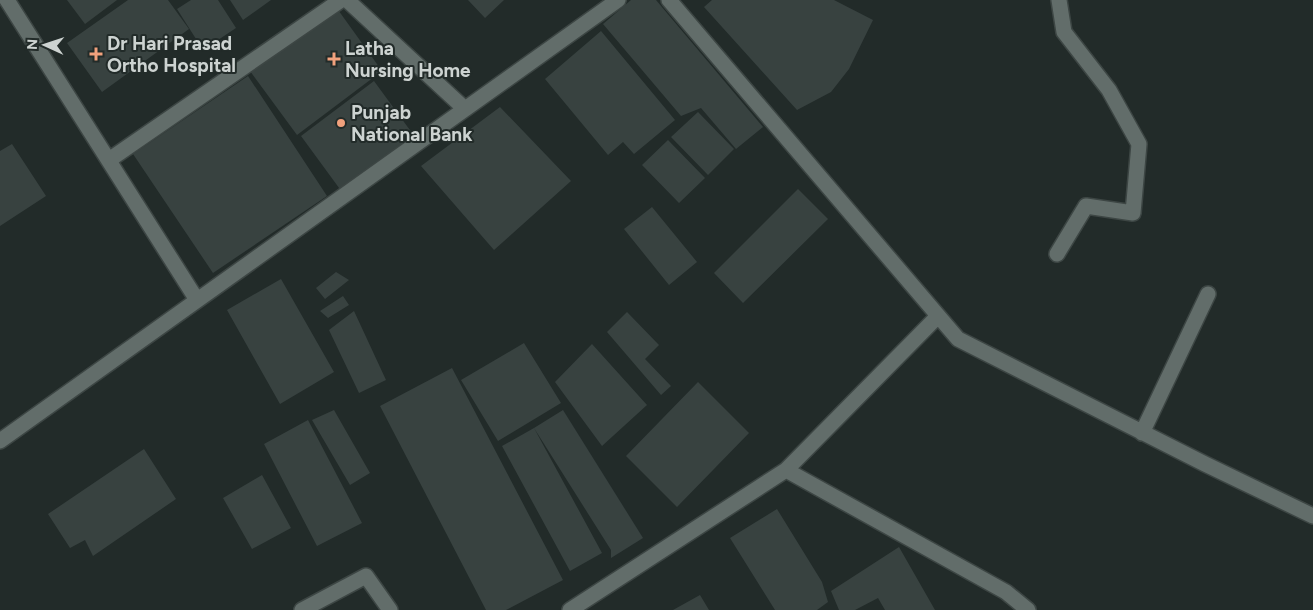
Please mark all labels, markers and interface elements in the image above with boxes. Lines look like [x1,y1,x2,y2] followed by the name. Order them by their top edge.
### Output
[20,20,70,70] north arrow
[107,32,236,77] place label: Dr Hari Prasad Ortho Hospital
[345,37,471,82] place label: Latha Nursing Home
[24,38,41,50] text: N
[89,47,103,61] marker: Dr Hari Prasad Ortho Hospital
[327,52,341,66] marker: Latha Nursing Home
[351,101,473,146] place label: Punjab National Bank
[335,117,347,129] marker: Punjab National Bank

